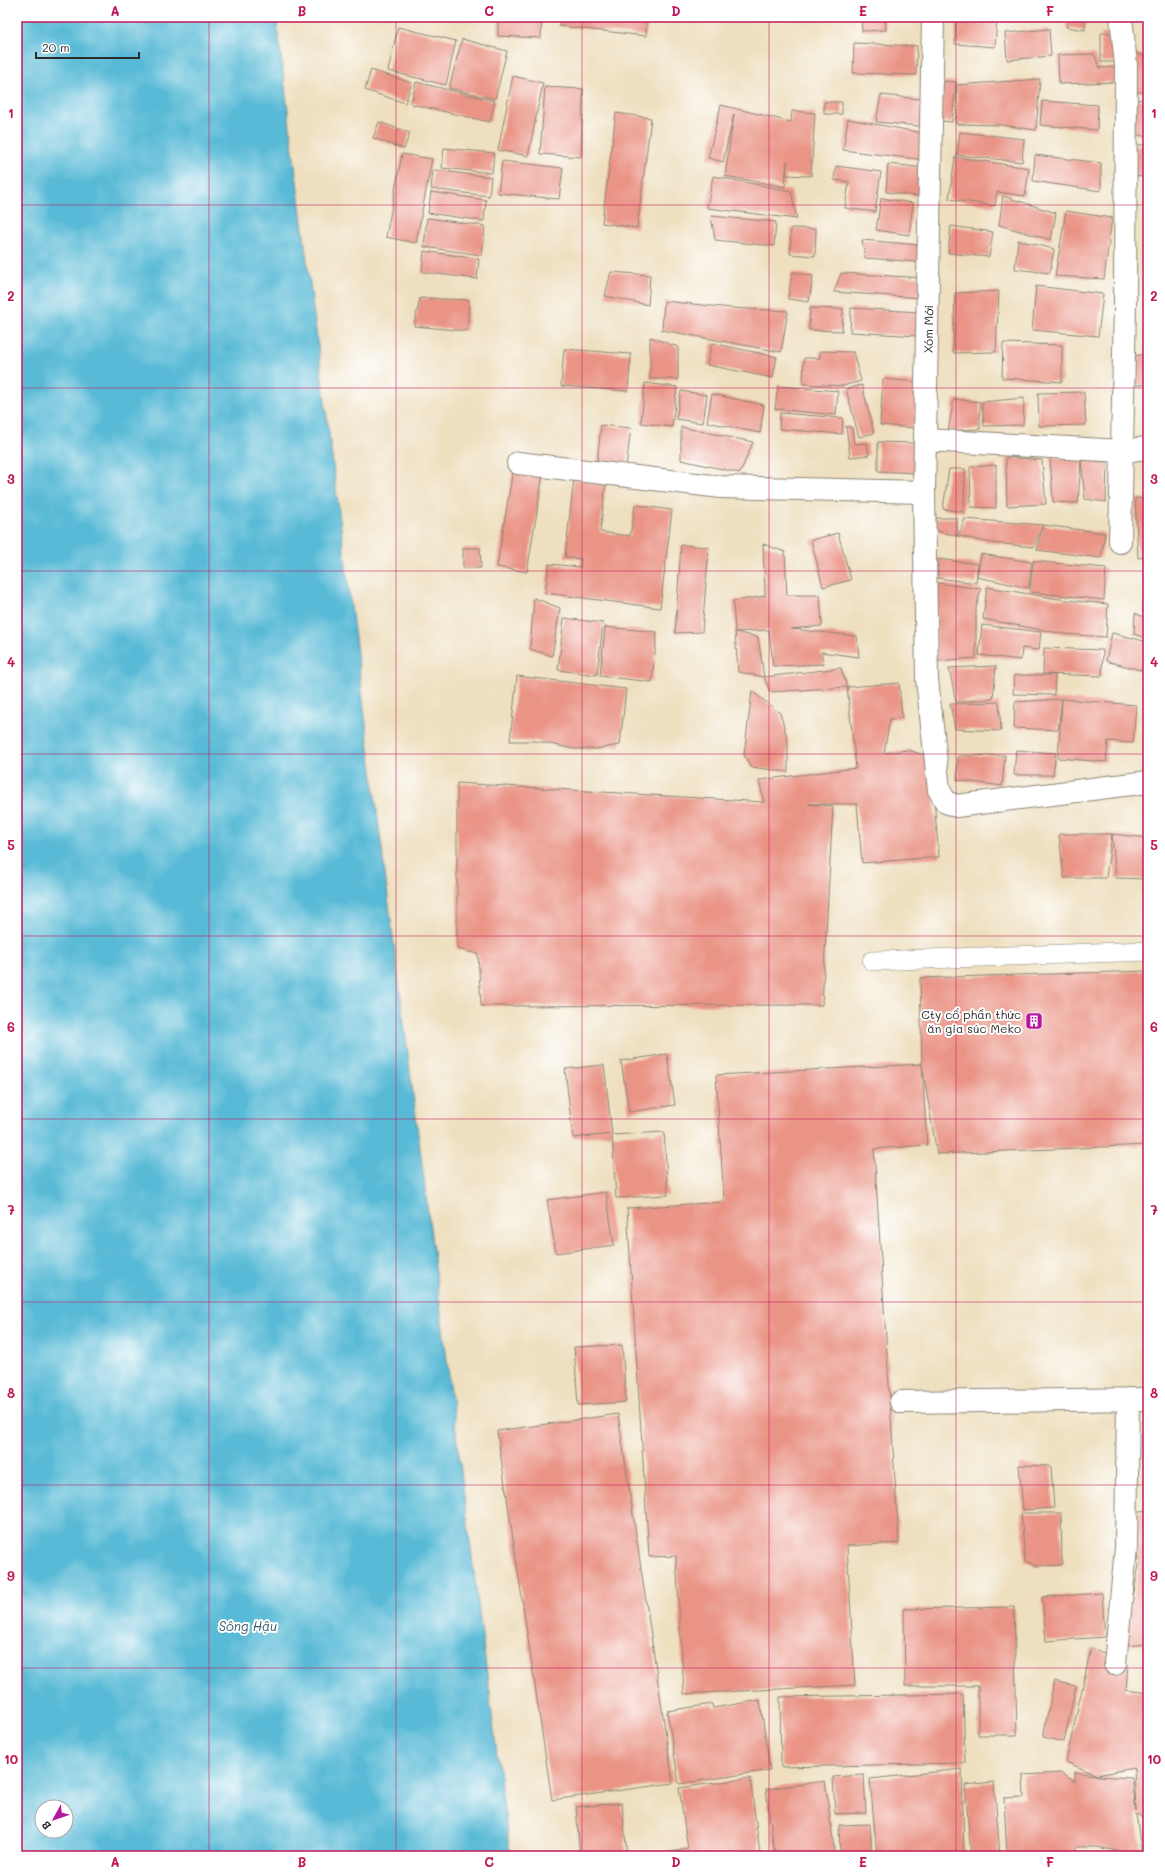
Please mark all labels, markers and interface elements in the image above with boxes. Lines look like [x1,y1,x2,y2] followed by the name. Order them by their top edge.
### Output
[110,2,120,19] text: A
[298,2,307,19] text: B
[484,2,494,19] text: C
[671,2,681,19] text: D
[859,2,867,19] text: E
[1046,2,1054,19] text: F
[36,34,139,60] scale bar
[42,39,70,55] text: 20 m
[8,104,14,121] text: 1
[1151,104,1157,121] text: 1
[7,287,15,304] text: 2
[1150,287,1158,304] text: 2
[920,305,936,353] street label: Xóm Mới
[7,470,15,487] text: 3
[1150,470,1158,487] text: 3
[7,653,15,670] text: 4
[1150,653,1158,670] text: 4
[7,836,15,853] text: 5
[1150,836,1158,853] text: 5
[921,1006,1021,1036] place label: Cty cổ phần thức ăn gia súc Meko
[1024,1011,1044,1031] building icon: Cty cổ phần thức ăn gia súc Meko
[7,1018,15,1035] text: 6
[1150,1018,1158,1035] text: 6
[7,1201,15,1218] text: 7
[1150,1201,1158,1218] text: 7
[7,1384,15,1401] text: 8
[1150,1384,1158,1401] text: 8
[7,1567,15,1584] text: 9
[1150,1567,1158,1584] text: 9
[219,1617,277,1634] water label: Sông Hậu
[4,1750,18,1767] text: 10
[1147,1750,1161,1767] text: 10
[34,1799,74,1839] north arrow
[38,1818,54,1833] text: B
[110,1853,120,1870] text: A
[298,1853,307,1870] text: B
[484,1853,494,1870] text: C
[671,1853,681,1870] text: D
[859,1853,867,1870] text: E
[1046,1853,1054,1870] text: F

